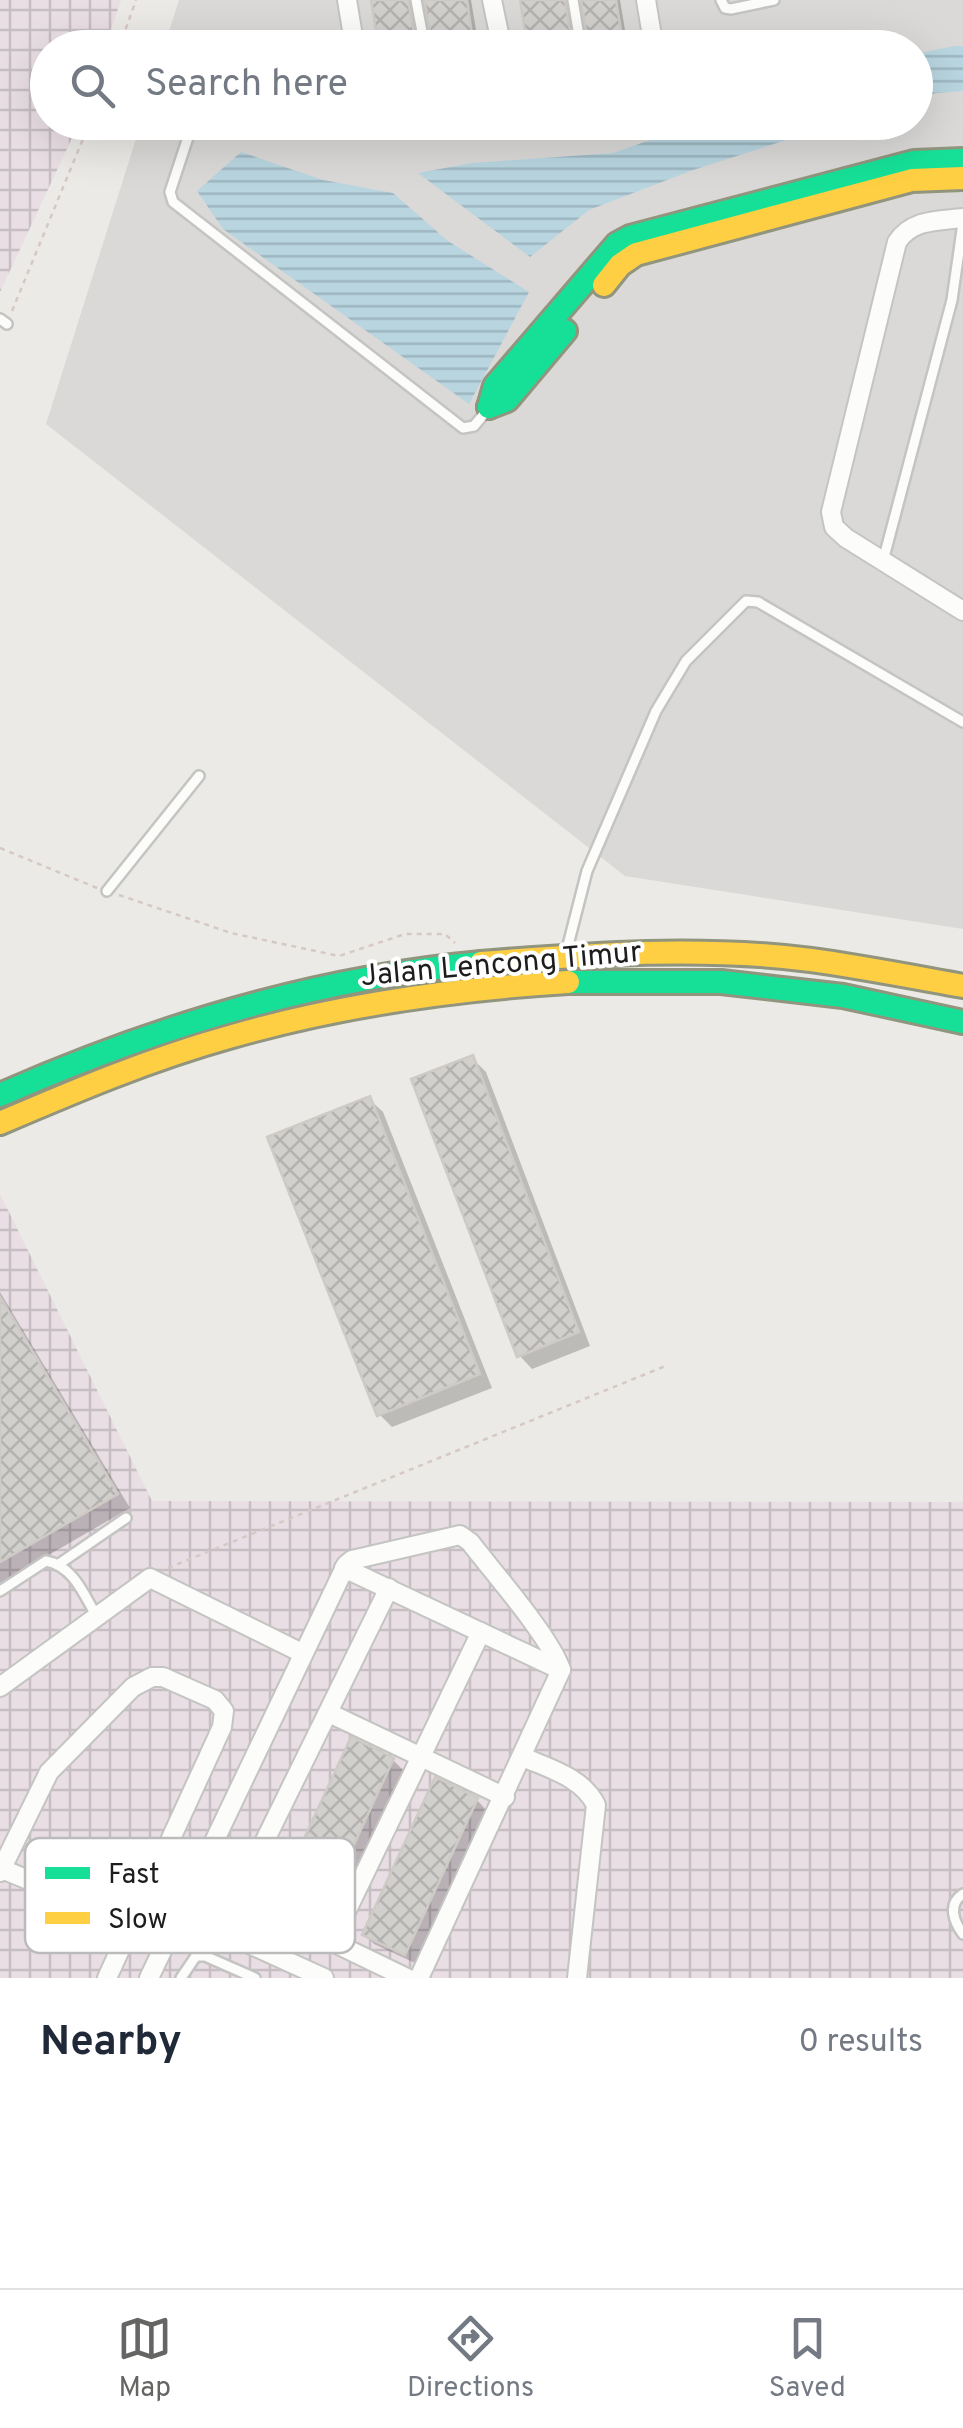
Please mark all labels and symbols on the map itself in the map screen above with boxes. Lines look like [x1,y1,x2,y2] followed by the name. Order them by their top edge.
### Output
[359,935,644,996] street label: Jalan Lencong Timur
[25,1838,355,1953] legend
[108,1858,160,1894] text: Fast
[108,1903,167,1939] text: Slow

